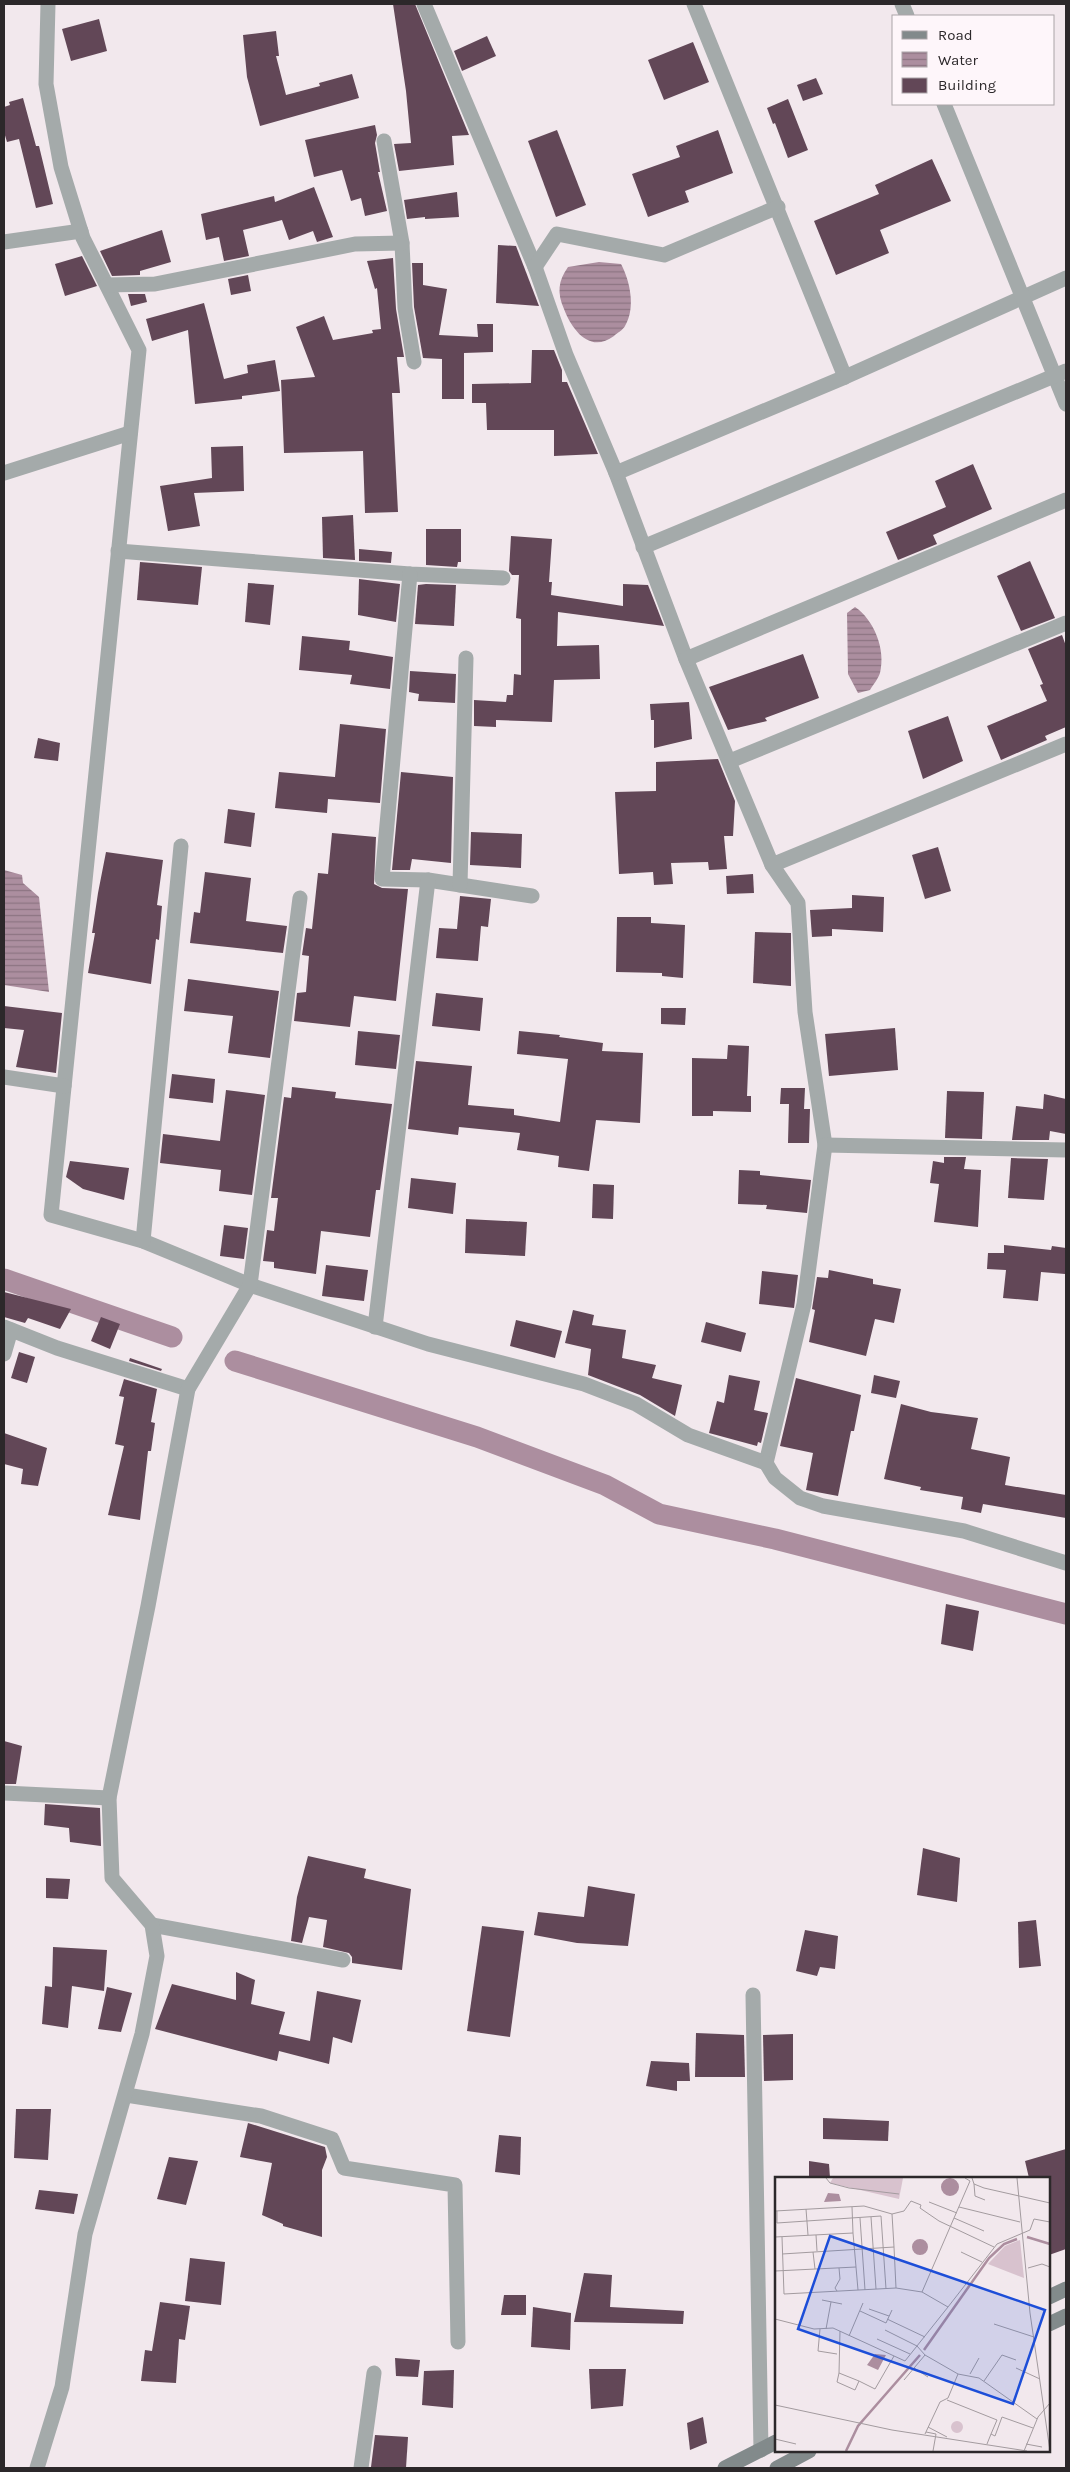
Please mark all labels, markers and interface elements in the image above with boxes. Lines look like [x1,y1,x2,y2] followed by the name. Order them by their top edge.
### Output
[892,15,1055,105] legend
[938,26,973,44] text: Road
[938,51,979,69] text: Water
[938,76,996,94] text: Building
[775,2177,1050,2452] inset map

